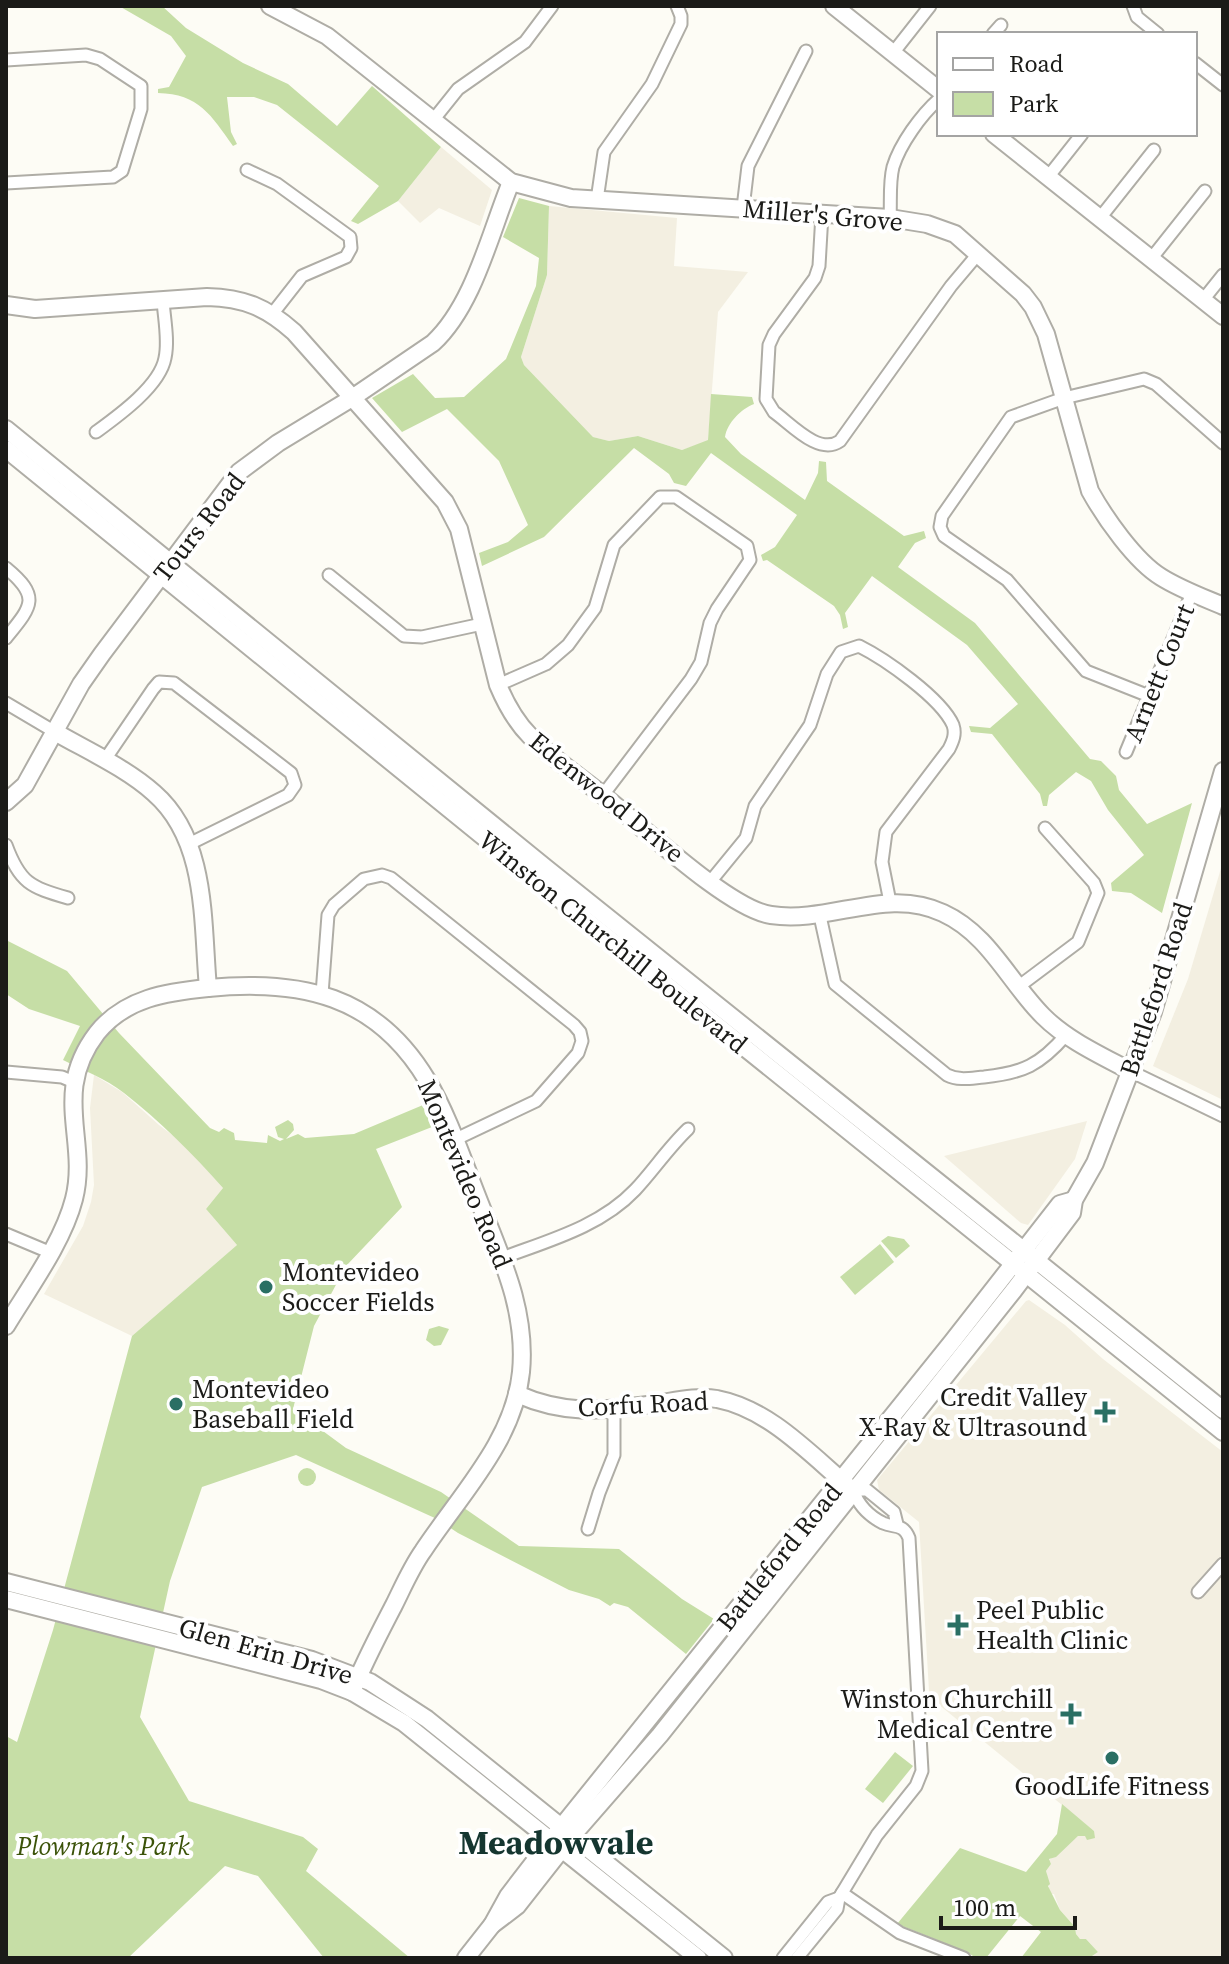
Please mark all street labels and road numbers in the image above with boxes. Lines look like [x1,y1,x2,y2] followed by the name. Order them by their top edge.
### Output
[741,190,905,240] street label: Miller's Grove
[145,464,253,589] street label: Tours Road
[1115,598,1203,747] street label: Arnett Court
[522,723,692,871] street label: Edenwood Drive
[471,822,755,1062] street label: Winston Churchill Boulevard
[1111,897,1201,1081] street label: Battleford Road
[409,1074,521,1274] street label: Montevideo Road
[577,1383,709,1425] street label: Corfu Road
[708,1475,850,1639] street label: Battleford Road
[175,1609,357,1693] street label: Glen Erin Drive

